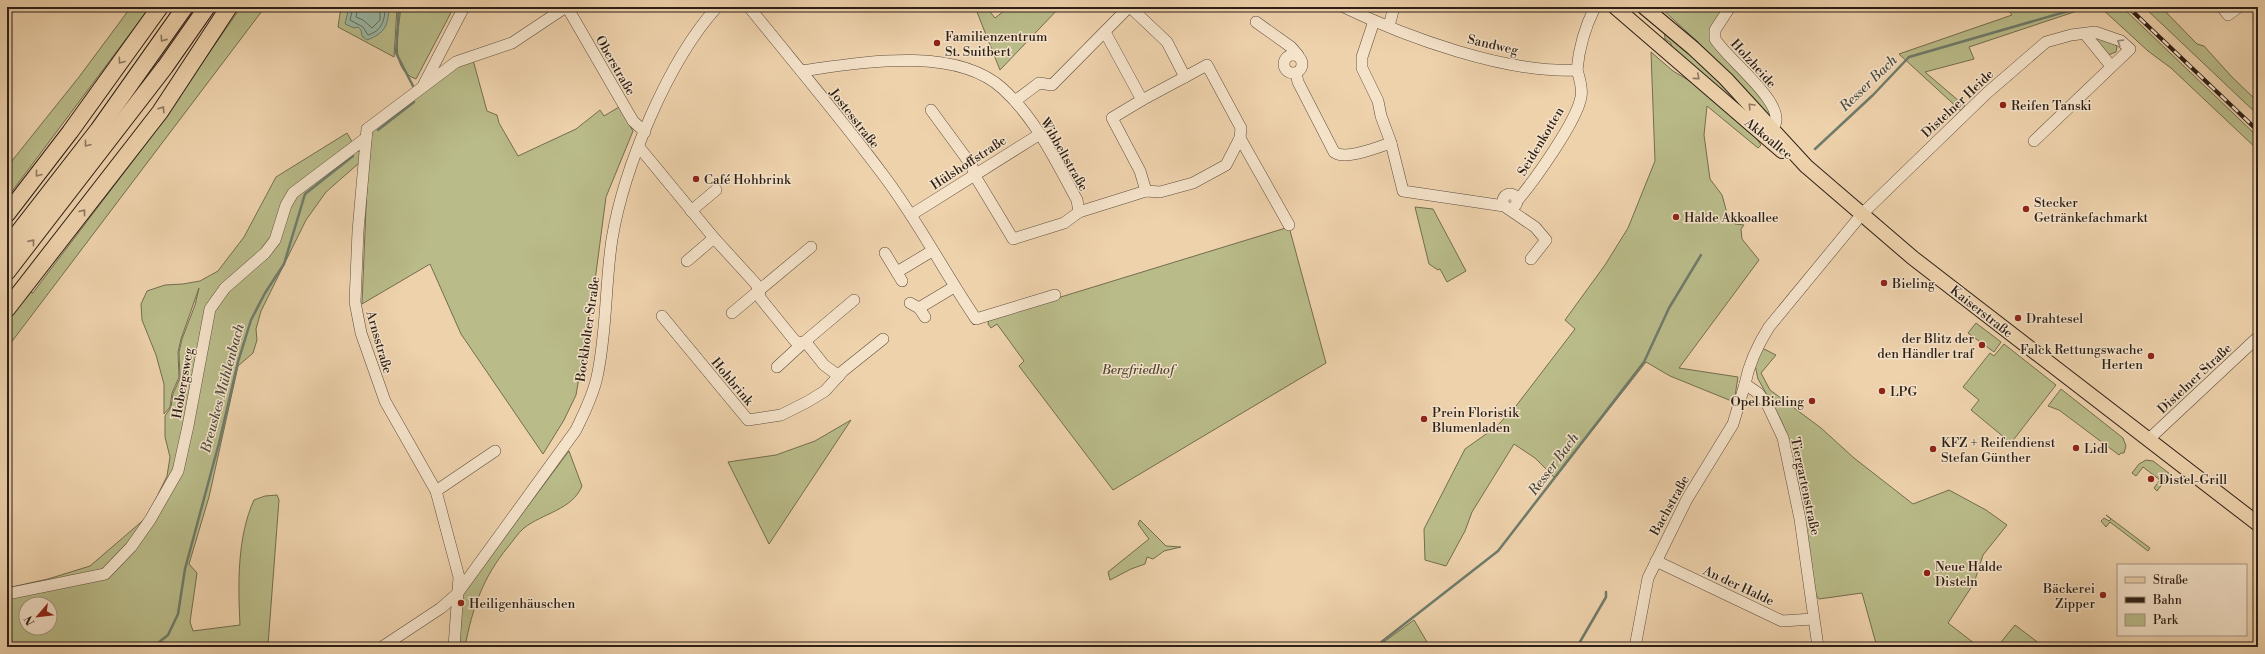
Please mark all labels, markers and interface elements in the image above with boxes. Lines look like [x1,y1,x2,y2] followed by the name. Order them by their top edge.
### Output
[945,29,1048,60] place label: Familienzentrum St. Suitbert
[1466,31,1520,59] street label: Sandweg
[592,33,639,99] street label: Oberstraße
[160,35,168,42] one-way arrow
[1727,36,1780,92] street label: Holzheide
[932,38,942,48] marker: Familienzentrum St. Suitbert
[2117,39,2124,47] one-way arrow
[1835,52,1902,116] water label: Resser Bach
[119,57,126,64] one-way arrow
[1918,66,1997,141] street label: Distelner Heide
[1692,73,1699,80] one-way arrow
[825,85,883,152] street label: Jostesstraße
[2011,98,2092,114] place label: Reifen Tanski
[1998,100,2008,110] marker: Reifen Tanski
[1514,104,1568,179] street label: Seidenkotten
[1749,104,1756,111] one-way arrow
[157,106,164,113] one-way arrow
[1036,114,1092,194] street label: Wibbeltstraße
[1740,114,1796,163] street label: Akkoallee
[928,132,1010,193] street label: Hülshoffstraße
[85,140,92,147] one-way arrow
[35,170,42,177] one-way arrow
[704,172,792,188] place label: Café Hohbrink
[691,174,701,184] marker: Café Hohbrink
[2034,195,2149,226] place label: Stecker Getränkefachmarkt
[2021,204,2031,214] marker: Stecker Getränkefachmarkt
[78,210,85,217] one-way arrow
[1684,210,1779,226] place label: Halde Akkoallee
[1671,212,1681,222] marker: Halde Akkoallee
[27,240,34,247] one-way arrow
[573,275,603,384] street label: Bockholter Straße
[1891,276,1935,292] place label: Bieling
[1879,278,1889,288] marker: Bieling
[1947,282,2016,341] street label: Kaiserstraße
[362,308,396,376] street label: Arnsstraße
[2026,311,2083,327] place label: Drahtesel
[2013,313,2023,323] marker: Drahtesel
[197,322,249,456] water label: Breuskes Mühlenbach
[1877,331,1975,362] place label: der Blitz der den Händler traf
[1977,340,1987,350] marker: der Blitz der den Händler traf
[2154,340,2235,417] street label: Distelner Straße
[2020,342,2143,373] place label: Falck Rettungswache Herten
[169,346,197,420] street label: Hobergsweg
[2146,351,2156,361] marker: Falck Rettungswache Herten
[708,354,758,410] street label: Hohbrink
[1101,362,1177,378] park label: Bergfriedhof
[1890,384,1917,400] place label: LPG
[1877,386,1887,396] marker: LPG
[1731,394,1804,410] place label: Opel Bieling
[1807,396,1817,406] marker: Opel Bieling
[1431,405,1520,436] place label: Prein Floristik Blumenladen
[1419,414,1429,424] marker: Prein Floristik Blumenladen
[1524,430,1583,500] water label: Resser Bach
[1941,435,2056,466] place label: KFZ + Reifendienst Stefan Günther
[1787,436,1823,537] street label: Tiergartenstraße
[2084,441,2108,457] place label: Lidl
[2071,443,2081,453] marker: Lidl
[1928,444,1938,454] marker: KFZ + Reifendienst Stefan Günther
[1646,472,1693,539] street label: Bachstraße
[2159,472,2227,488] place label: Distel-Grill
[2146,474,2156,484] marker: Distel-Grill
[1935,559,2003,590] place label: Neue Halde Disteln
[1700,562,1777,609] street label: An der Halde
[2117,564,2247,636] legend
[1922,568,1932,578] marker: Neue Halde Disteln
[2153,573,2188,588] text: Straße
[2042,581,2095,612] place label: Bäckerei Zipper
[2098,590,2108,600] marker: Bäckerei Zipper
[2152,593,2182,608] text: Bahn
[18,596,58,636] north arrow
[469,596,576,612] place label: Heiligenhäuschen
[456,598,466,608] marker: Heiligenhäuschen
[22,613,38,627] text: N
[2153,613,2179,628] text: Park

